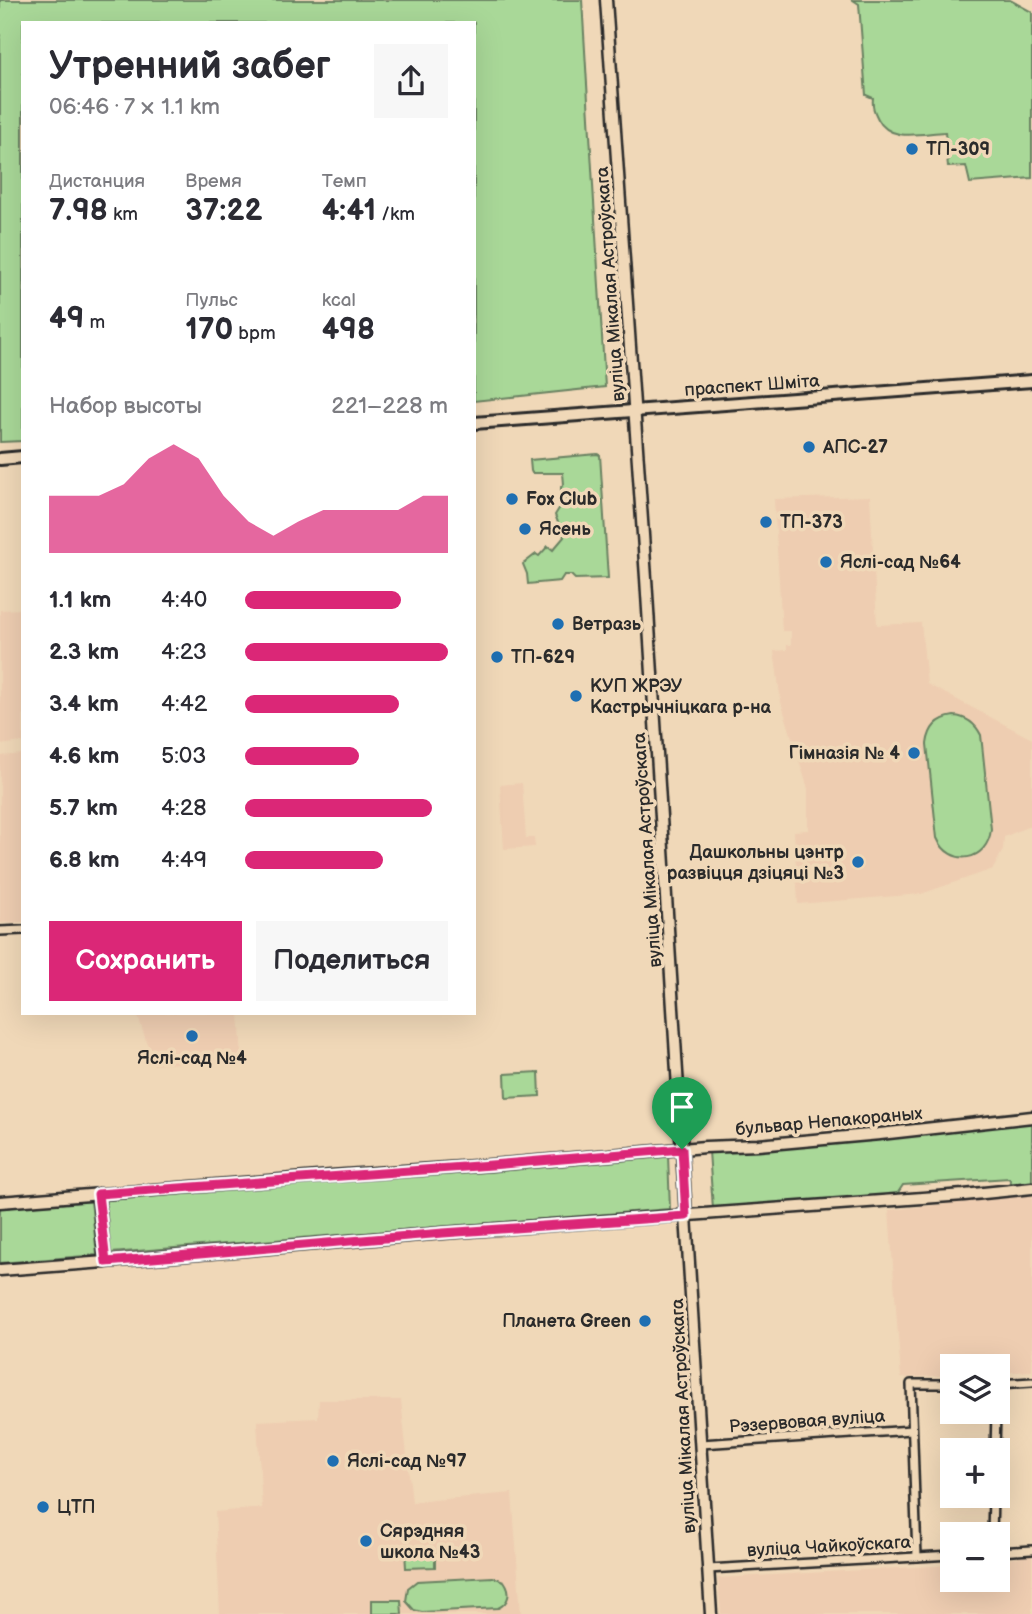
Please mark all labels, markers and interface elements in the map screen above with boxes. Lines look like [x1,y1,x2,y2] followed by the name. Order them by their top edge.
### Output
[49,44,331,89] text: Утренний забег
[374,44,448,118] button: share
[49,93,220,121] text: 06:46 · 7 × 1.1 km
[926,139,990,160] place label: ТП-309
[904,141,920,157] marker: ТП-309
[592,165,629,402] street label: вуліца Мікалая Астроўскага
[49,170,145,193] text: Дистанция
[185,170,242,193] text: Время
[322,170,367,193] text: Темп
[49,193,108,229] text: 7.98
[185,193,263,229] text: 37:22
[322,193,376,229] text: 4:41
[108,203,138,226] text: km
[376,203,415,226] text: /km
[185,289,238,312] text: Пульс
[322,289,356,312] text: kcal
[49,301,84,337] text: 49
[84,311,105,334] text: m
[185,312,233,348] text: 170
[322,312,375,348] text: 498
[233,322,276,345] text: bpm
[684,370,821,401] street label: праспект Шміта
[49,392,202,420] text: Набор высоты
[331,392,448,420] text: 221–228 m
[822,437,888,458] place label: АПС-27
[801,439,817,455] marker: АПС-27
[526,489,598,510] place label: Fox Club
[504,491,520,507] marker: Fox Club
[780,512,843,533] place label: ТП-373
[758,514,774,530] marker: ТП-373
[539,519,591,540] place label: Ясень
[517,521,533,537] marker: Ясень
[840,552,961,573] place label: Яслі-сад №64
[818,554,834,570] marker: Яслі-сад №64
[49,586,111,614] text: 1.1 km
[161,586,207,614] text: 4:40
[572,614,642,635] place label: Ветразь
[550,616,566,632] marker: Ветразь
[49,638,119,666] text: 2.3 km
[161,638,207,666] text: 4:23
[511,647,575,668] place label: ТП-629
[489,649,505,665] marker: ТП-629
[590,676,771,718] place label: КУП ЖРЭУ Кастрычніцкага р-на
[568,688,584,704] marker: КУП ЖРЭУ Кастрычніцкага р-на
[49,690,119,718] text: 3.4 km
[161,690,207,718] text: 4:42
[629,731,666,968] street label: вуліца Мікалая Астроўскага
[49,742,119,770] text: 4.6 km
[161,742,207,770] text: 5:03
[789,743,900,764] place label: Гімназія № 4
[906,745,922,761] marker: Гімназія № 4
[49,794,118,822] text: 5.7 km
[161,794,207,822] text: 4:28
[667,842,844,884] place label: Дашкольны цэнтр развіцця дзіцяці №3
[49,846,120,874] text: 6.8 km
[161,846,207,874] text: 4:49
[850,854,866,870] marker: Дашкольны цэнтр развіцця дзіцяці №3
[49,921,242,1001] button: Сохранить
[256,921,448,1001] button: Поделиться
[184,1028,200,1044] marker: Яслі-сад №4
[137,1048,247,1069] place label: Яслі-сад №4
[652,1077,712,1149] pin
[663,1088,701,1126] icon: arrive
[735,1103,923,1140] street label: бульвар Непакораных
[667,1297,700,1534] street label: вуліца Мікалая Астроўскага
[502,1311,631,1332] place label: Планета Green
[637,1313,653,1329] marker: Планета Green
[940,1354,1010,1592] map controls
[940,1354,1010,1424] button: layers
[728,1406,886,1437] street label: Рэзервовая вуліца
[940,1438,1010,1508] button: +
[347,1451,467,1472] place label: Яслі-сад №97
[325,1453,341,1469] marker: Яслі-сад №97
[57,1497,95,1518] place label: ЦТП
[35,1499,51,1515] marker: ЦТП
[380,1521,480,1563] place label: Сярэдняя школа №43
[940,1522,1010,1592] button: −
[746,1532,912,1561] street label: вуліца Чайкоўскага
[358,1533,374,1549] marker: Сярэдняя школа №43

